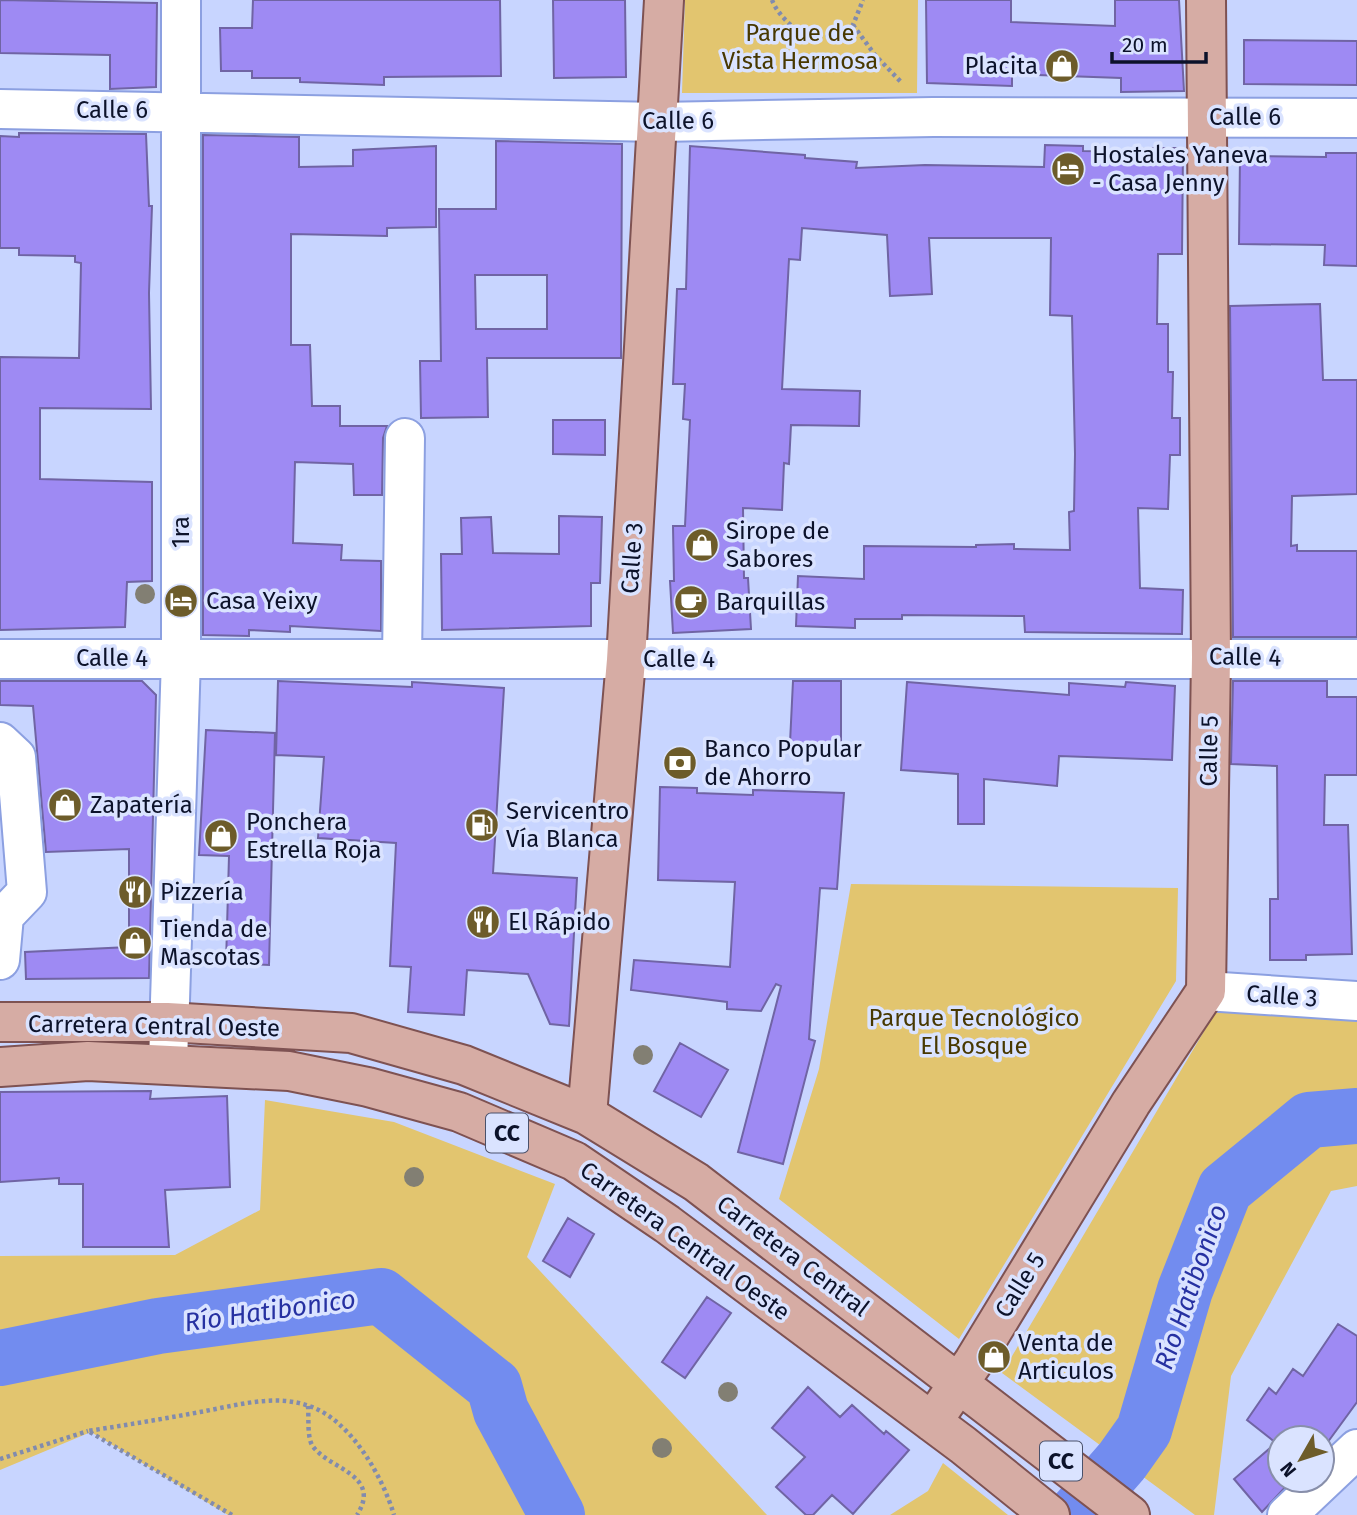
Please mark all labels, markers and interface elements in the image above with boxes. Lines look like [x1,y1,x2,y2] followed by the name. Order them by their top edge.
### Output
[722,19,878,75] park label: Parque de Vista Hermosa
[1112,21,1206,65] scale bar
[1122,32,1168,58] text: 20 m
[1043,47,1081,85] shop icon: Placita
[965,52,1038,80] place label: Placita
[76,96,148,124] street label: Calle 6
[1209,103,1281,131] street label: Calle 6
[642,107,714,135] street label: Calle 6
[1092,141,1268,197] place label: Hostales Yaneva - Casa Jenny
[1049,150,1087,188] hotel icon: Hostales Yaneva - Casa Jenny
[167,516,195,548] street label: 1ra
[726,517,830,573] place label: Sirope de Sabores
[616,521,648,595] street label: Calle 3
[683,526,721,564] shop icon: Sirope de Sabores
[162,582,200,620] hotel icon: Casa Yeixy
[672,583,710,621] cafe icon: Barquillas
[206,587,318,615] place label: Casa Yeixy
[716,588,825,616] place label: Barquillas
[1209,642,1282,672] street label: Calle 4
[76,644,148,672] street label: Calle 4
[643,645,715,673] street label: Calle 4
[1194,715,1224,787] street label: Calle 5
[704,735,863,791] place label: Banco Popular de Ahorro
[661,744,699,782] bank icon: Banco Popular de Ahorro
[46,786,84,824] shop icon: Zapatería
[90,791,193,819] place label: Zapatería
[506,797,629,853] place label: Servicentro Vía Blanca
[463,806,501,844] fuel station icon: Servicentro Vía Blanca
[246,808,382,864] place label: Ponchera Estrella Roja
[202,817,240,855] shop icon: Ponchera Estrella Roja
[116,873,154,911] restaurant icon: Pizzería
[160,878,244,906] place label: Pizzería
[464,903,502,941] restaurant icon: El Rápido
[508,908,611,936] place label: El Rápido
[160,915,268,971] place label: Tienda de Mascotas
[116,924,154,962] shop icon: Tienda de Mascotas
[1245,980,1319,1012] street label: Calle 3
[869,1004,1079,1060] park label: Parque Tecnológico El Bosque
[28,1010,280,1042] street label: Carretera Central Oeste
[486,1114,528,1152] road number: CC
[575,1155,795,1327] street label: Carretera Central Oeste
[711,1189,875,1323] street label: Carretera Central
[1148,1200,1234,1374] water label: Río Hatibonico
[989,1247,1051,1323] street label: Calle 5
[182,1284,358,1338] water label: Río Hatibonico
[1018,1329,1114,1385] place label: Venta de Articulos
[975,1338,1013,1376] shop icon: Venta de Articulos
[1266,1424,1336,1494] north arrow
[1040,1442,1082,1480] road number: CC
[1275,1457,1301,1482] text: N

